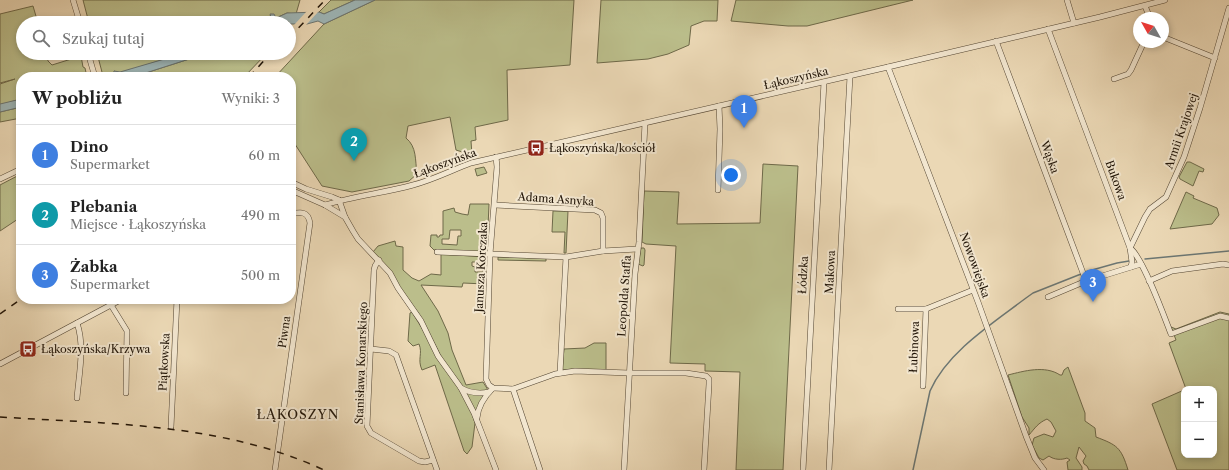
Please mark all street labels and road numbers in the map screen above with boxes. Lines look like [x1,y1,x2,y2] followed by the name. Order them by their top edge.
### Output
[762,64,830,92] street label: Łąkoszyńska
[1161,91,1201,172] street label: Armii Krajowej
[1037,138,1062,175] street label: Wąska
[412,145,478,181] street label: Łąkoszyńska
[1102,158,1130,202] street label: Bukowa
[516,189,595,209] street label: Adama Asnyka
[472,221,490,315] street label: Janusza Korczaka
[957,230,993,300] street label: Nowowiejska
[822,250,838,294] street label: Makowa
[614,254,634,337] street label: Leopolda Staffa
[795,255,811,294] street label: Łódzka
[352,301,370,425] street label: Stanisława Konarskiego
[275,315,293,349] street label: Piwna
[906,321,922,373] street label: Łubinowa
[155,332,173,391] street label: Piątkowska

